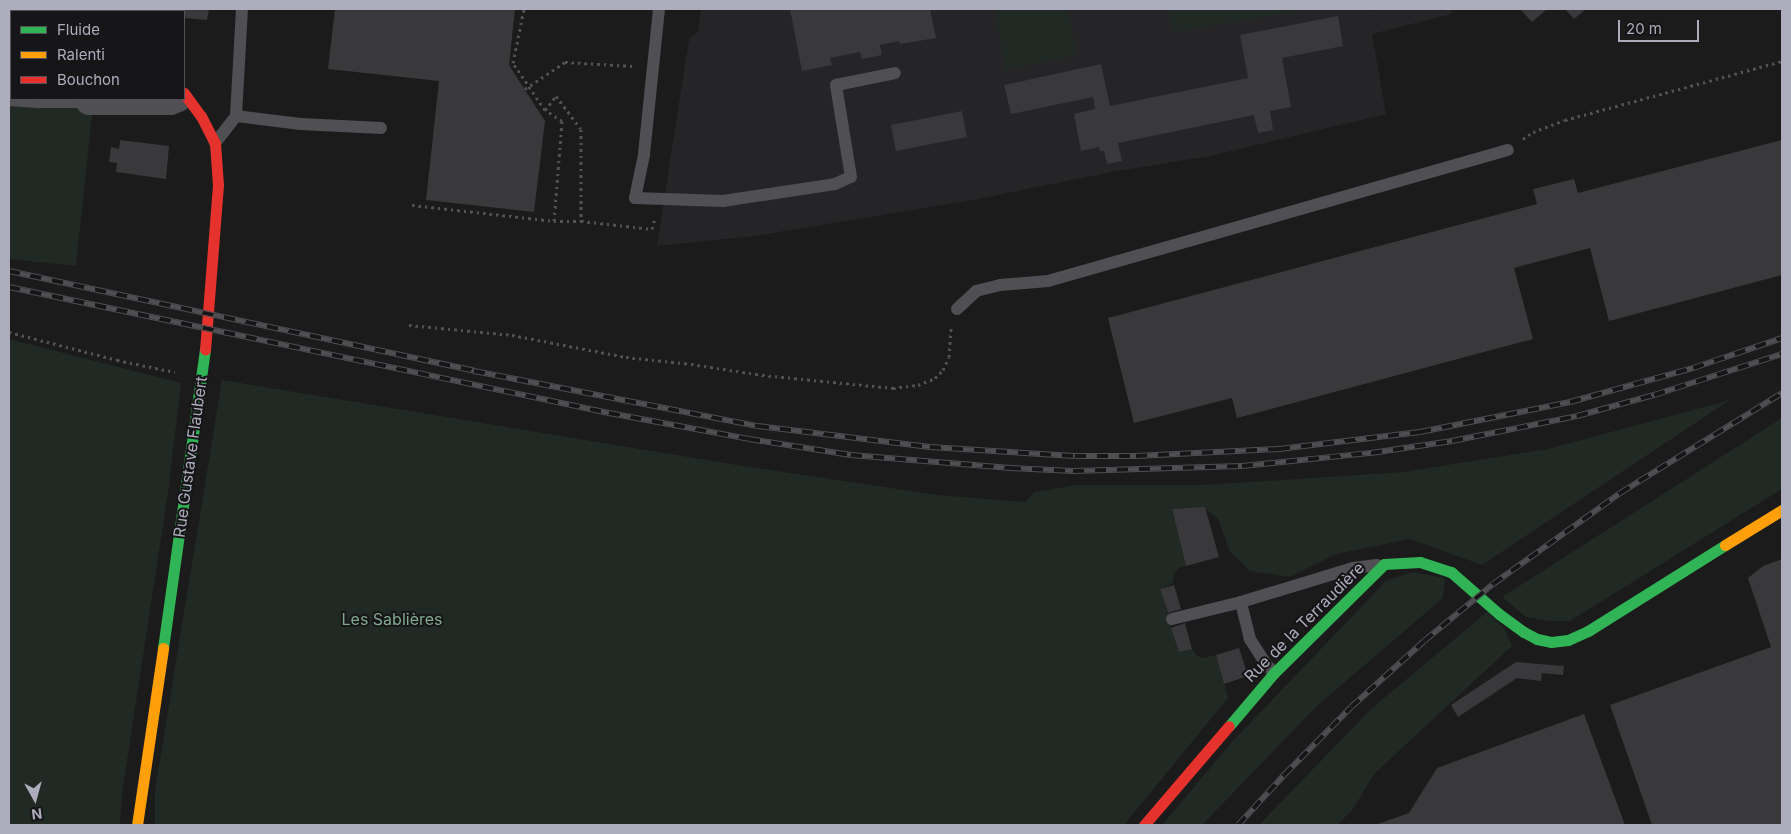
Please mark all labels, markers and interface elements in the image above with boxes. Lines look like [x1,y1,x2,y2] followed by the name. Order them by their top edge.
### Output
[10,10,185,100] legend
[1621,10,1702,42] scale bar
[1626,19,1662,38] text: 20 m
[57,20,100,39] text: Fluide
[57,45,105,64] text: Ralenti
[57,70,120,89] text: Bouchon
[169,375,211,539] street label: Rue Gustave Flaubert
[1240,558,1368,686] street label: Rue de la Terraudière
[342,609,442,629] park label: Les Sablières
[10,774,60,824] north arrow
[31,805,43,823] text: N

